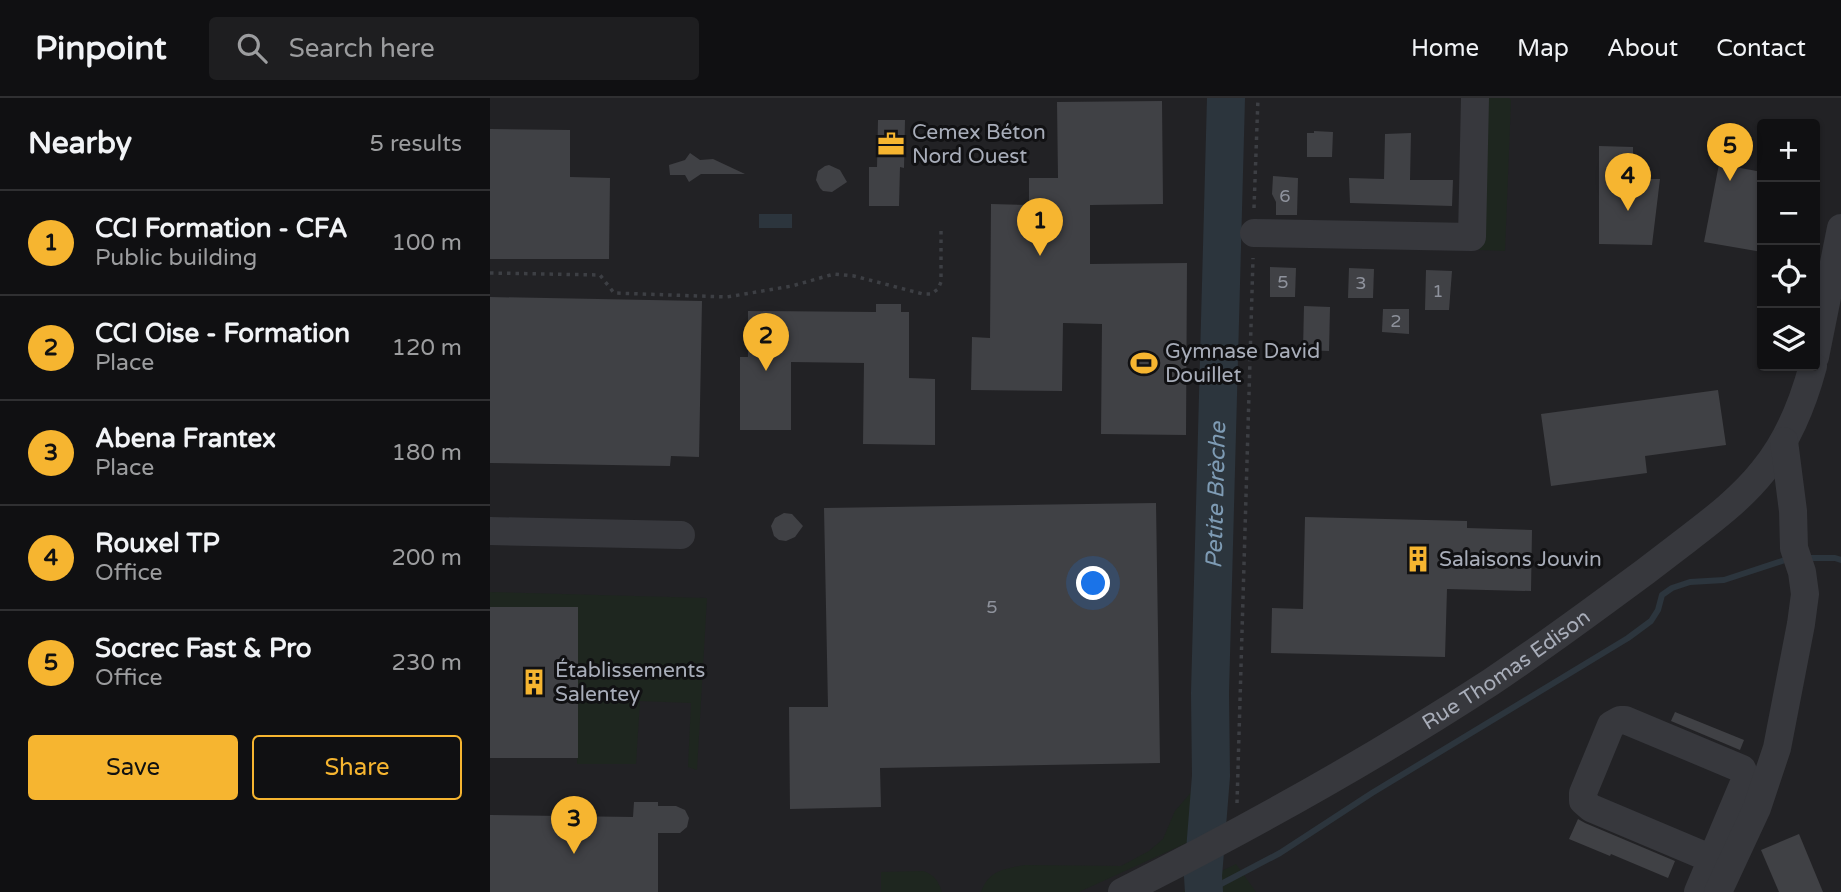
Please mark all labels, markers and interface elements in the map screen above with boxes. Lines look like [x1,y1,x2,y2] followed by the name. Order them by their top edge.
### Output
[209,17,699,80] search box
[35,29,167,68] text: Pinpoint
[233,29,271,67] icon: search
[289,33,435,64] text: Search here
[1411,34,1479,63] text: Home
[1517,34,1569,63] text: Map
[1607,34,1678,63] text: About
[1716,34,1806,63] text: Contact
[1757,119,1820,371] map controls
[1757,119,1820,182] button: +
[912,120,1046,169] place label: Cemex Béton Nord Ouest
[1707,123,1753,181] pin: 5
[28,125,132,162] text: Nearby
[876,129,906,159] office icon: Cemex Béton Nord Ouest
[369,130,462,158] text: 5 results
[1605,153,1651,211] pin: 4
[1757,182,1820,245] button: −
[1279,185,1291,207] house number: 6
[1017,198,1063,256] pin: 1
[95,213,348,244] text: CCI Formation - CFA
[44,229,58,257] text: 1
[392,229,462,257] text: 100 m
[95,244,257,272] text: Public building
[1757,245,1820,308] button: locate
[1277,271,1289,293] house number: 5
[1355,272,1367,294] house number: 3
[1432,280,1444,302] house number: 1
[1757,308,1820,371] button: layers
[1390,310,1402,332] house number: 2
[743,313,789,371] pin: 2
[95,318,350,349] text: CCI Oise - Formation
[44,334,58,362] text: 2
[392,334,462,362] text: 120 m
[1165,339,1320,388] place label: Gymnase David Douillet
[1129,348,1159,378] sports icon: Gymnase David Douillet
[95,349,154,377] text: Place
[1200,420,1232,569] water label: Petite Brèche
[95,423,276,454] text: Abena Frantex
[44,439,58,467] text: 3
[392,439,462,467] text: 180 m
[95,454,154,482] text: Place
[95,528,220,559] text: Rouxel TP
[44,544,58,572] text: 4
[392,544,462,572] text: 200 m
[1403,544,1433,574] building icon: Salaisons Jouvin
[1439,547,1602,572] place label: Salaisons Jouvin
[95,559,163,587] text: Office
[1076,566,1110,600] your location
[986,596,998,618] house number: 5
[1418,604,1595,736] street label: Rue Thomas Edison
[95,633,312,664] text: Socrec Fast & Pro
[44,649,58,677] text: 5
[392,649,462,677] text: 230 m
[555,658,705,707] place label: Établissements Salentey
[95,664,163,692] text: Office
[519,667,549,697] building icon: Établissements Salentey
[28,735,238,800] button: Save
[252,735,462,800] button: Share
[551,796,597,854] pin: 3

